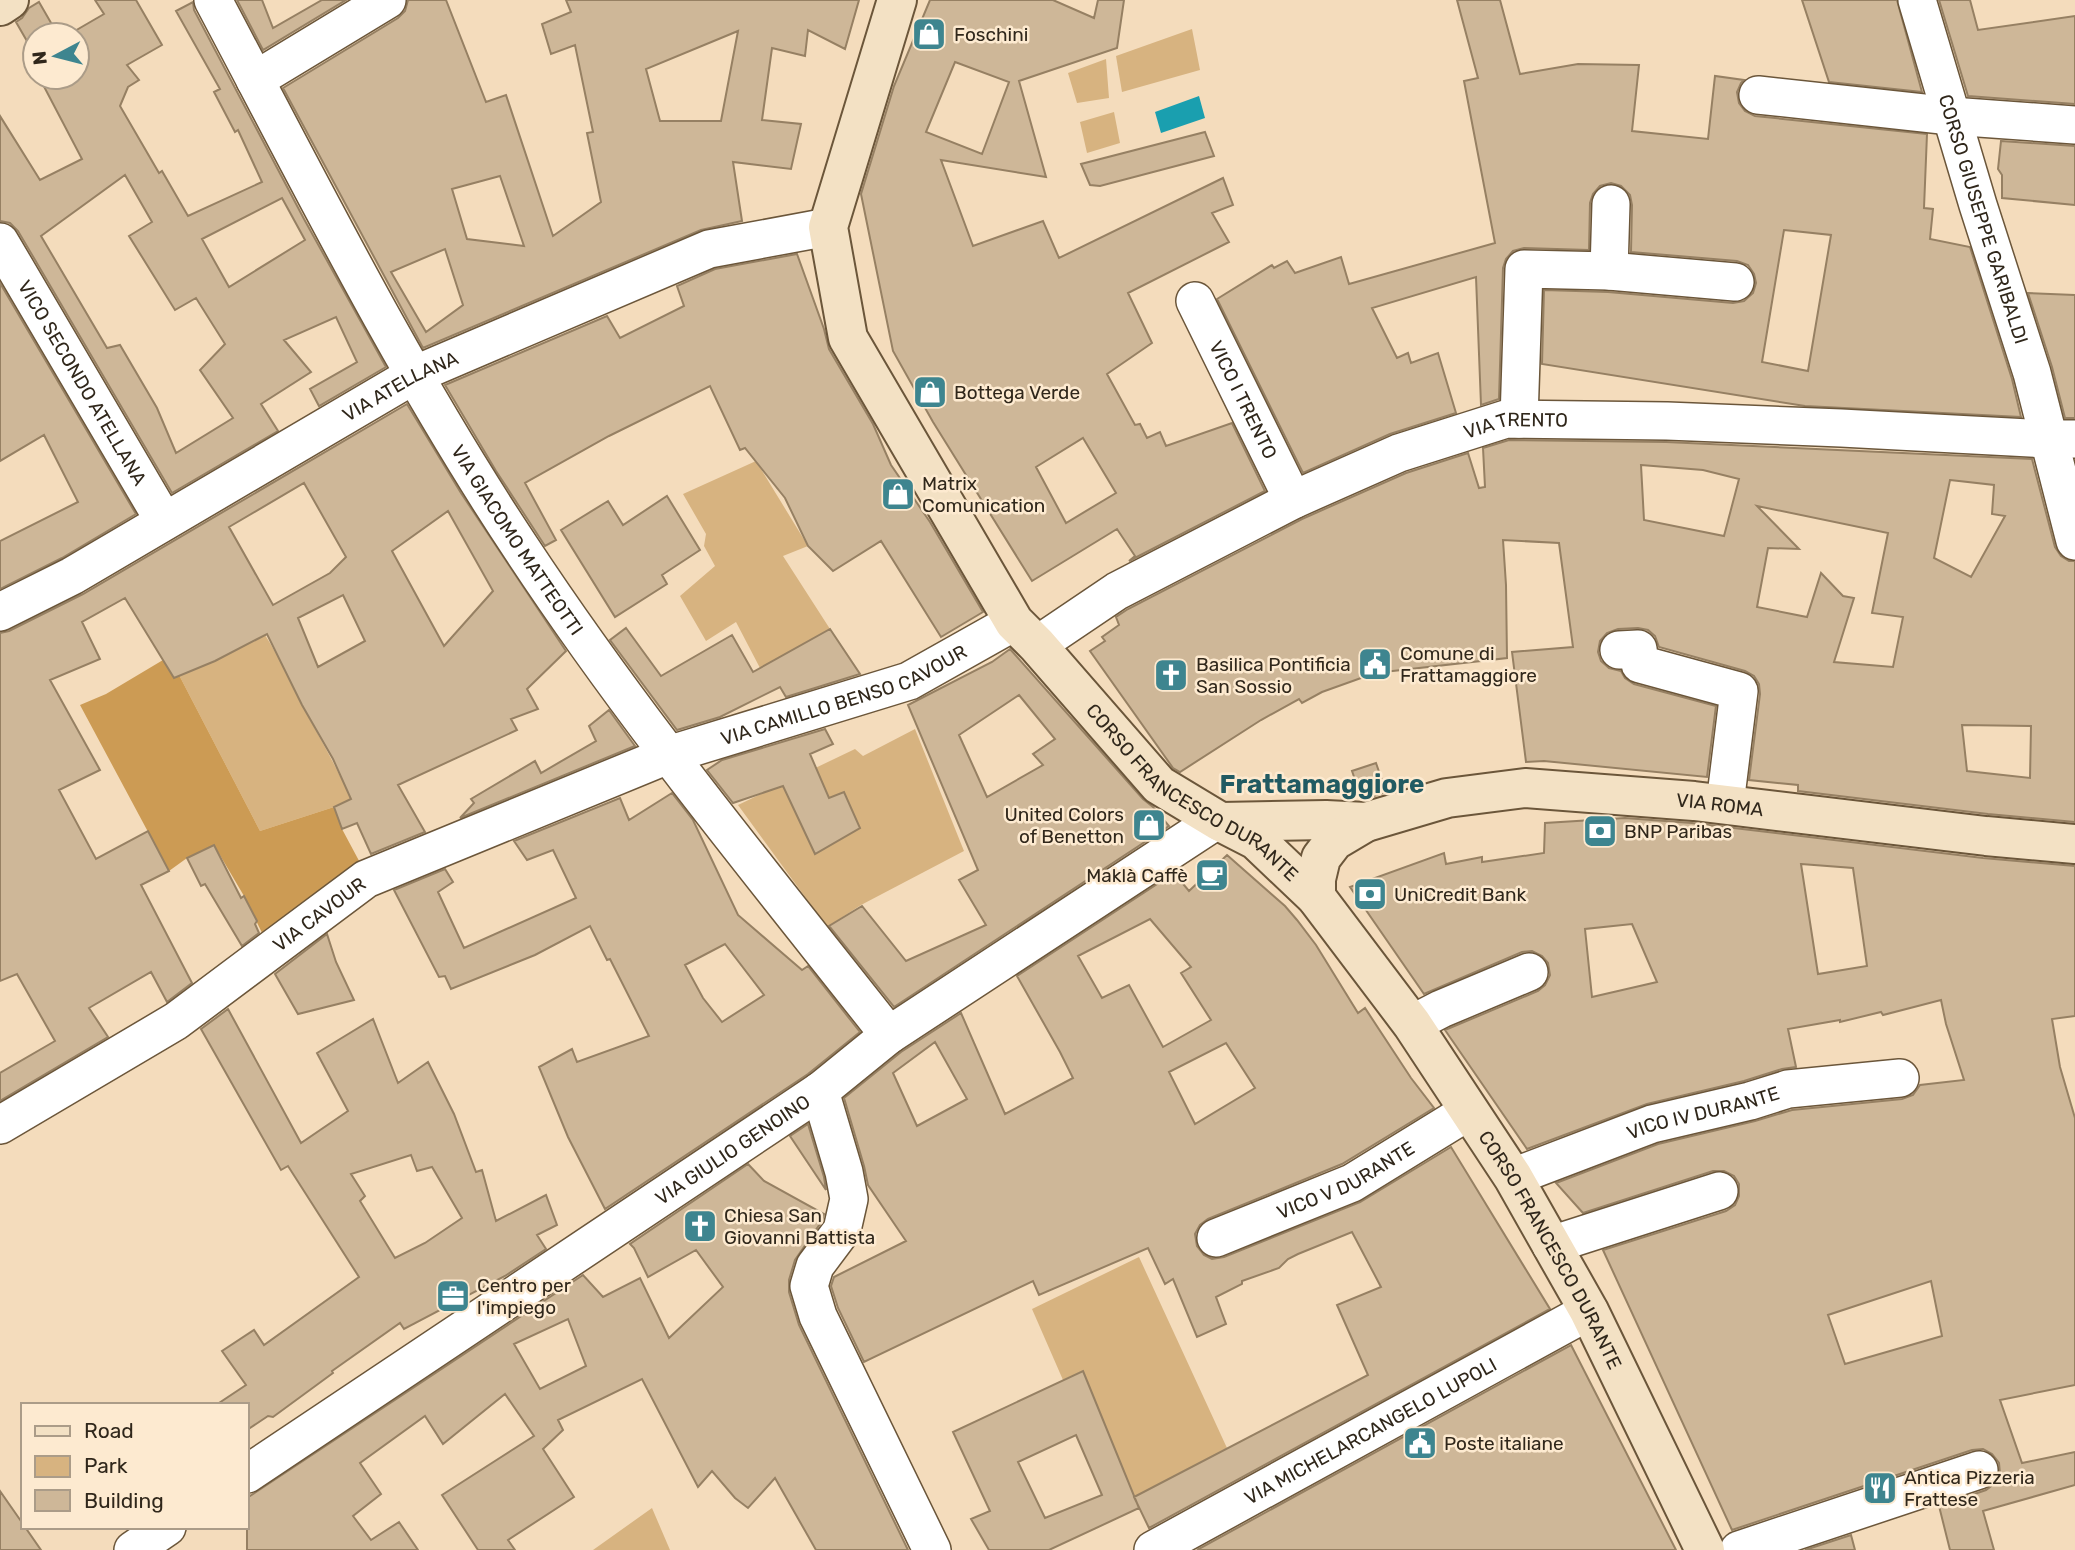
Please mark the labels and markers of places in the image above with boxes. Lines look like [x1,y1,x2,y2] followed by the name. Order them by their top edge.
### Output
[910,15,948,53] shop icon: Foschini
[954,23,1028,46] place label: Foschini
[911,373,949,411] shop icon: Bottega Verde
[954,381,1080,404] place label: Bottega Verde
[922,472,1045,517] place label: Matrix Comunication
[879,475,917,513] shop icon: Matrix Comunication
[1400,642,1537,687] place label: Comune di Frattamaggiore
[1356,645,1394,683] public building icon: Comune di Frattamaggiore
[1196,653,1351,698] place label: Basilica Pontificia San Sossio
[1152,656,1190,694] church icon: Basilica Pontificia San Sossio
[1005,803,1124,848] place label: United Colors of Benetton
[1130,806,1168,844] shop icon: United Colors of Benetton
[1581,812,1619,850] bank icon: BNP Paribas
[1624,820,1732,843] place label: BNP Paribas
[1193,856,1231,894] cafe icon: Maklà Caffè
[1086,864,1188,887] place label: Maklà Caffè
[1351,875,1389,913] bank icon: UniCredit Bank
[1394,883,1526,906] place label: UniCredit Bank
[724,1204,875,1249] place label: Chiesa San Giovanni Battista
[681,1207,719,1245] church icon: Chiesa San Giovanni Battista
[477,1274,572,1319] place label: Centro per l'impiego
[434,1277,472,1315] office icon: Centro per l'impiego
[1401,1424,1439,1462] public building icon: Poste italiane
[1444,1432,1564,1455] place label: Poste italiane
[1904,1466,2035,1511] place label: Antica Pizzeria Frattese
[1861,1469,1899,1507] restaurant icon: Antica Pizzeria Frattese

